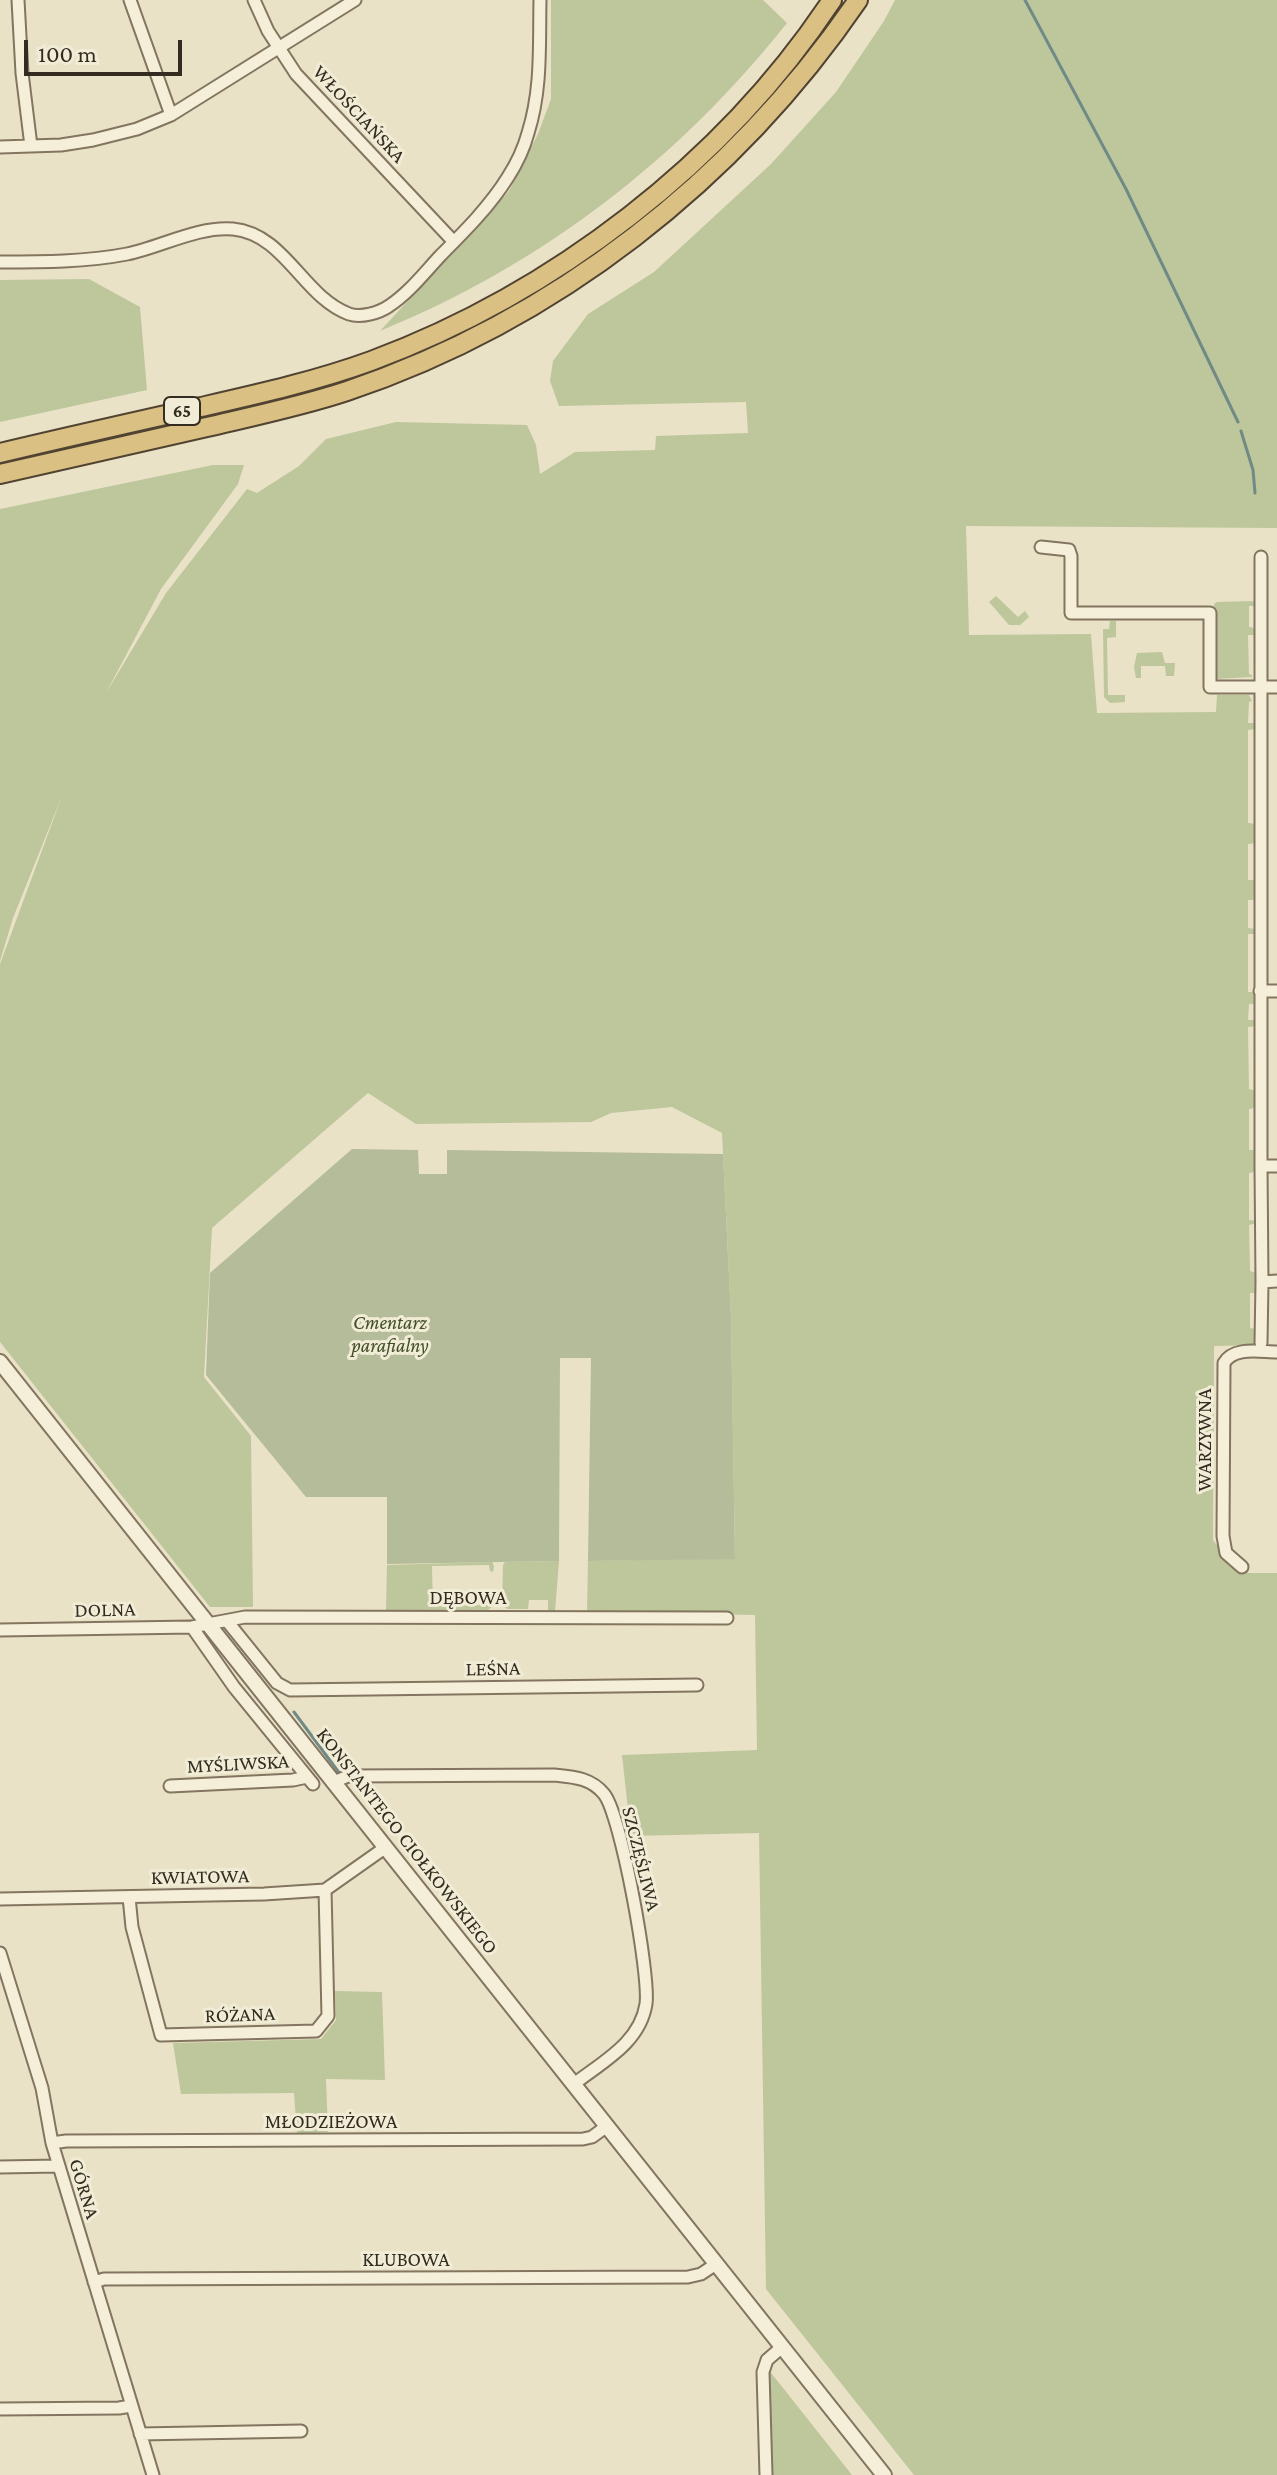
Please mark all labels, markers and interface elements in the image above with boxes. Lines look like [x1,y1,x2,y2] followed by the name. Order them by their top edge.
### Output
[28,24,186,74] scale bar
[38,40,97,67] text: 100 m
[308,60,410,168] street label: WŁOŚCIAŃSKA
[164,397,200,425] road number: 65
[351,1311,429,1358] park label: Cmentarz parafialny
[1193,1388,1217,1492] street label: WARZYWNA
[429,1586,507,1610] street label: DĘBOWA
[74,1597,136,1623] street label: DOLNA
[465,1657,521,1681] street label: LEŚNA
[311,1723,503,1959] street label: KONSTANTEGO CIOŁKOWSKIEGO
[186,1749,290,1779] street label: MYŚLIWSKA
[616,1804,666,1914] street label: SZCZĘŚLIWA
[151,1864,249,1890] street label: KWIATOWA
[204,2002,276,2028] street label: RÓŻANA
[265,2110,397,2134] street label: MŁODZIEŻOWA
[64,2156,104,2222] street label: GÓRNA
[362,2248,450,2272] street label: KLUBOWA

